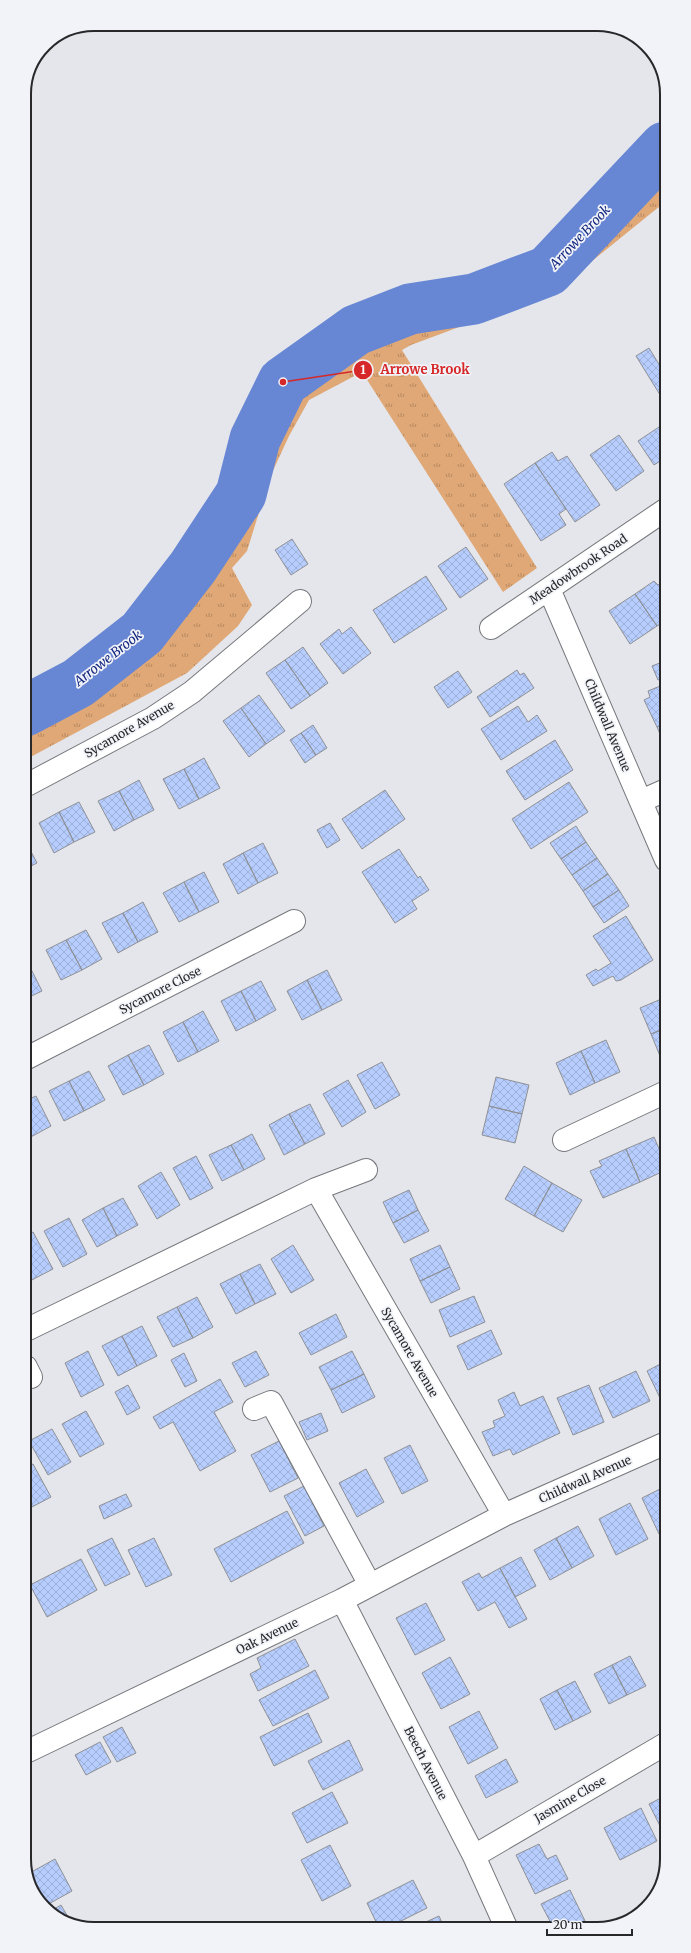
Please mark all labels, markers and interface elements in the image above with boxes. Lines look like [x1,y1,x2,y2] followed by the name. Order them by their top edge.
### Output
[545,202,614,273] water label: Arrowe Brook
[353,357,478,382] callout: Arrowe Brook
[379,361,470,378] text: Arrowe Brook
[360,362,366,377] text: 1
[526,531,630,607] street label: Meadowbrook Road
[70,626,145,690] water label: Arrowe Brook
[582,676,634,774] street label: Childwall Avenue
[81,697,177,761] street label: Sycamore Avenue
[117,963,203,1017] street label: Sycamore Close
[378,1304,442,1400] street label: Sycamore Avenue
[536,1452,634,1506] street label: Childwall Avenue
[233,1614,301,1658] street label: Oak Avenue
[401,1724,451,1802] street label: Beech Avenue
[531,1773,608,1826] street label: Jasmine Close
[547,1911,632,1937] scale bar
[553,1917,582,1932] text: 20 m

